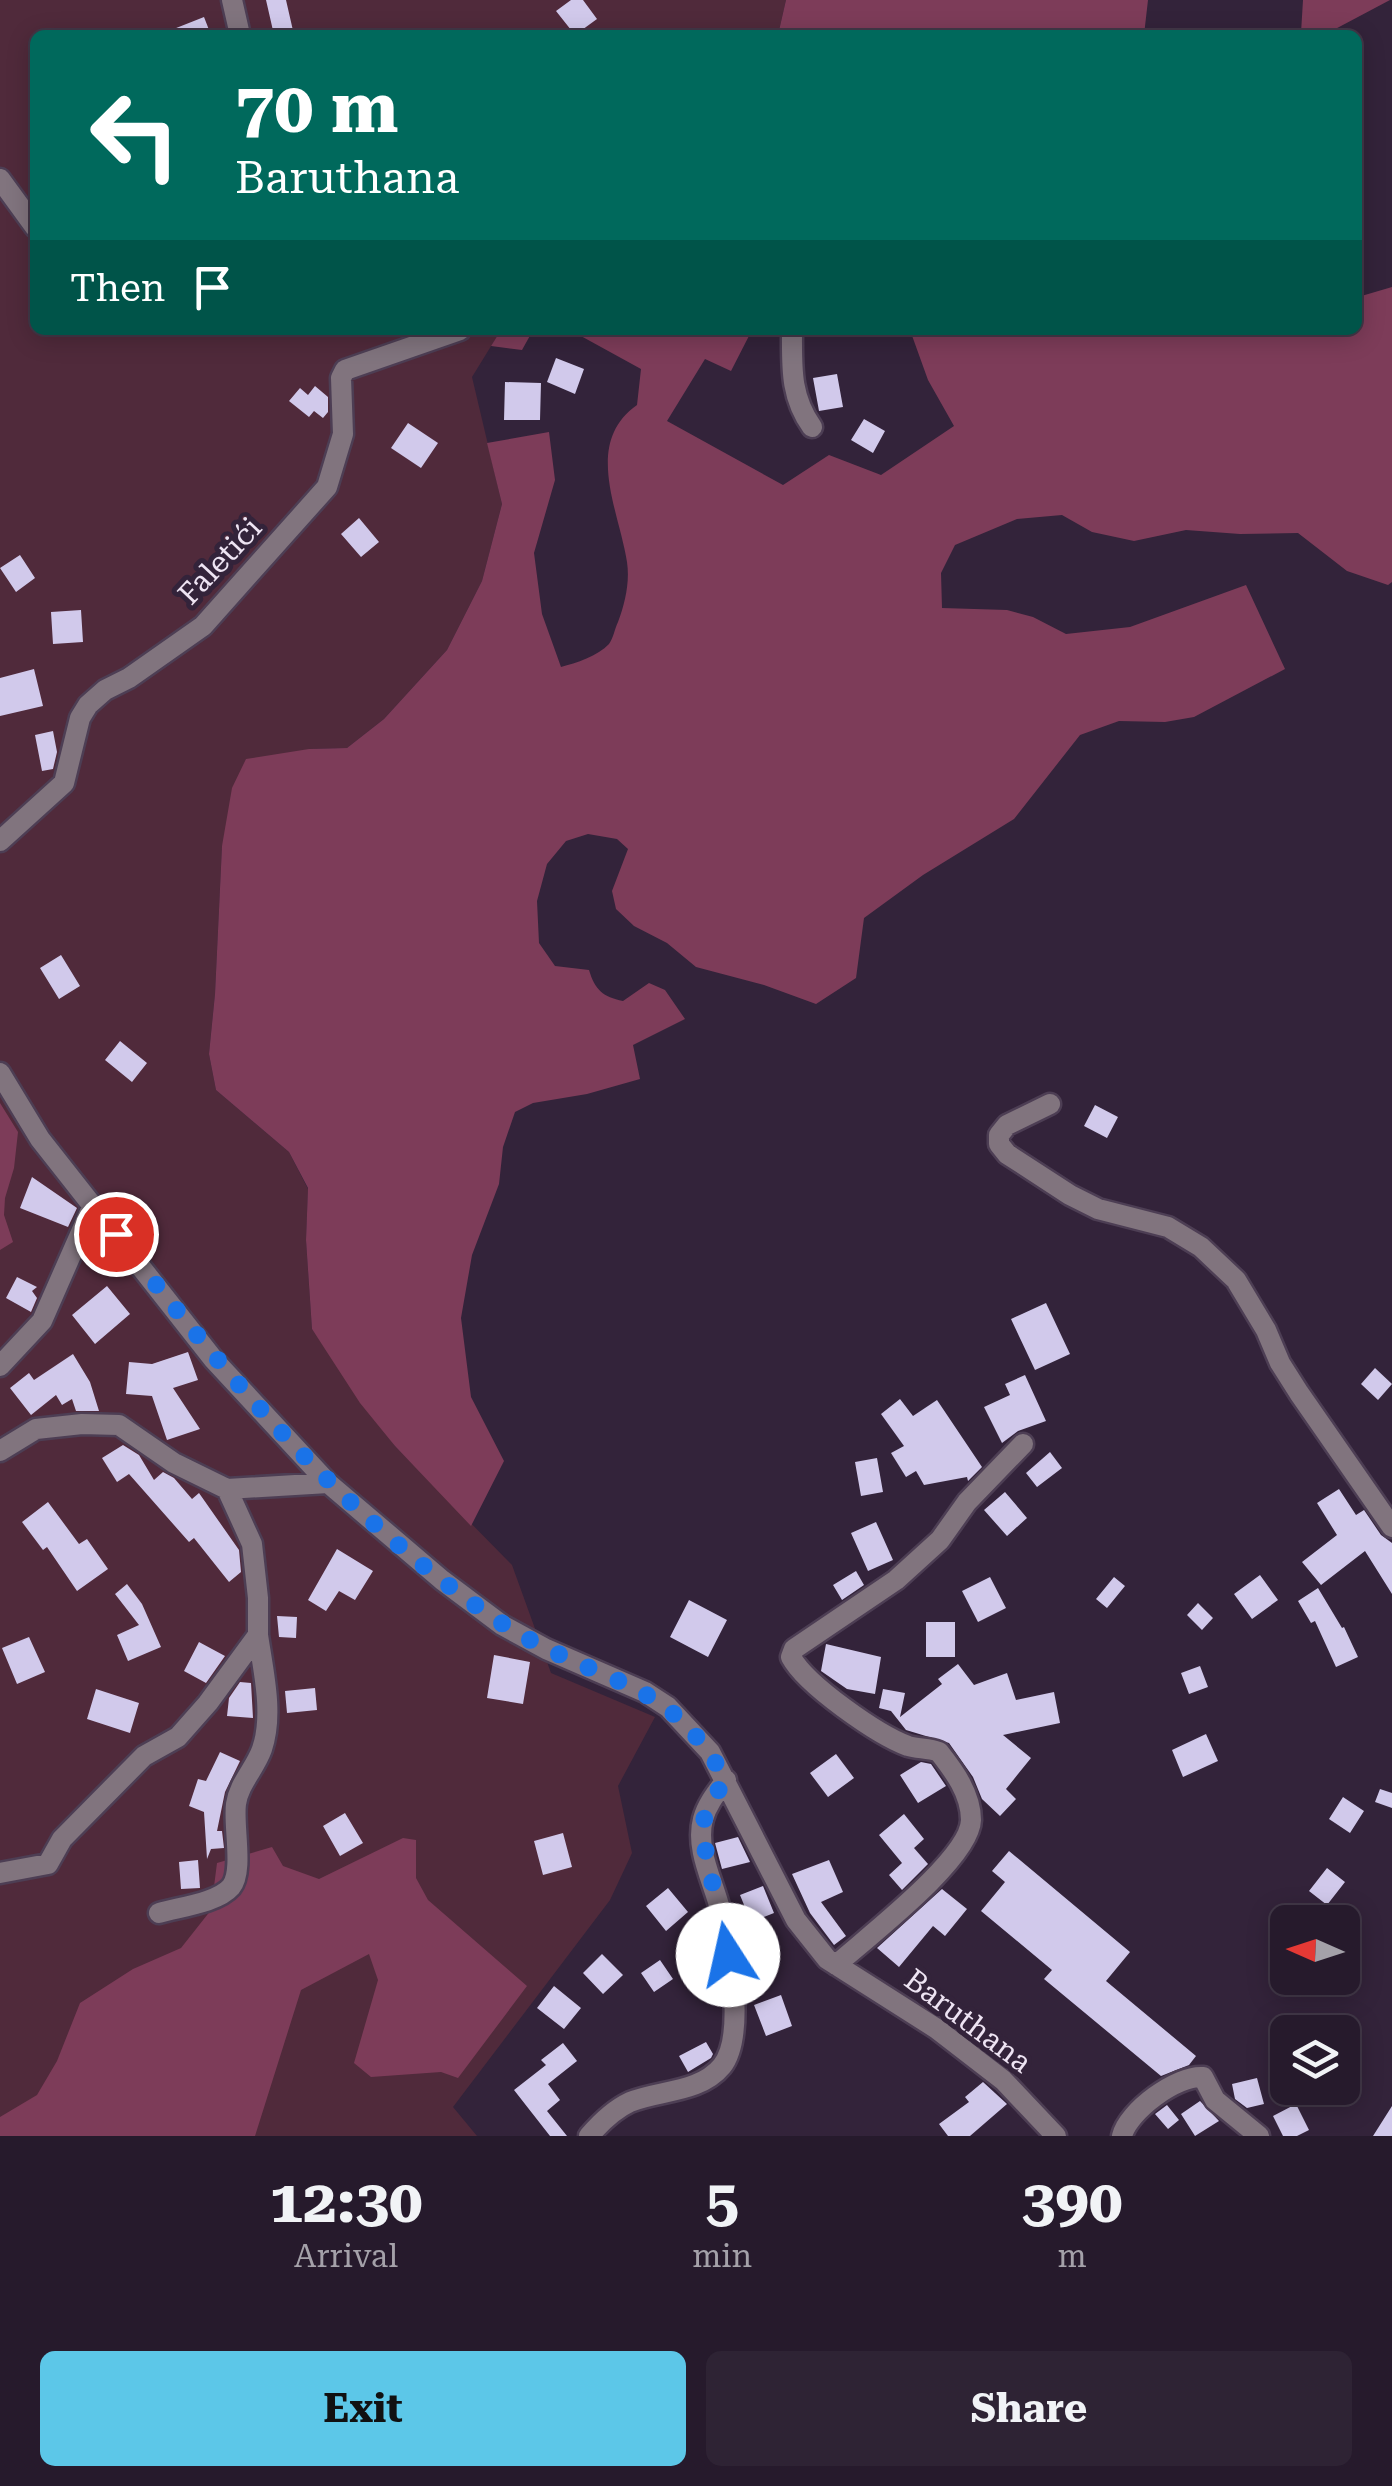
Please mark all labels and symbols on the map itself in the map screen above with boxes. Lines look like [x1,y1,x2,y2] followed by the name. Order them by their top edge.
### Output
[171,510,268,611] street label: Faletići
[74,1192,159,1277] pin
[676,1903,780,2007] position arrow
[1270,1905,1360,1995] north arrow
[898,1962,1039,2080] street label: Baruthana

